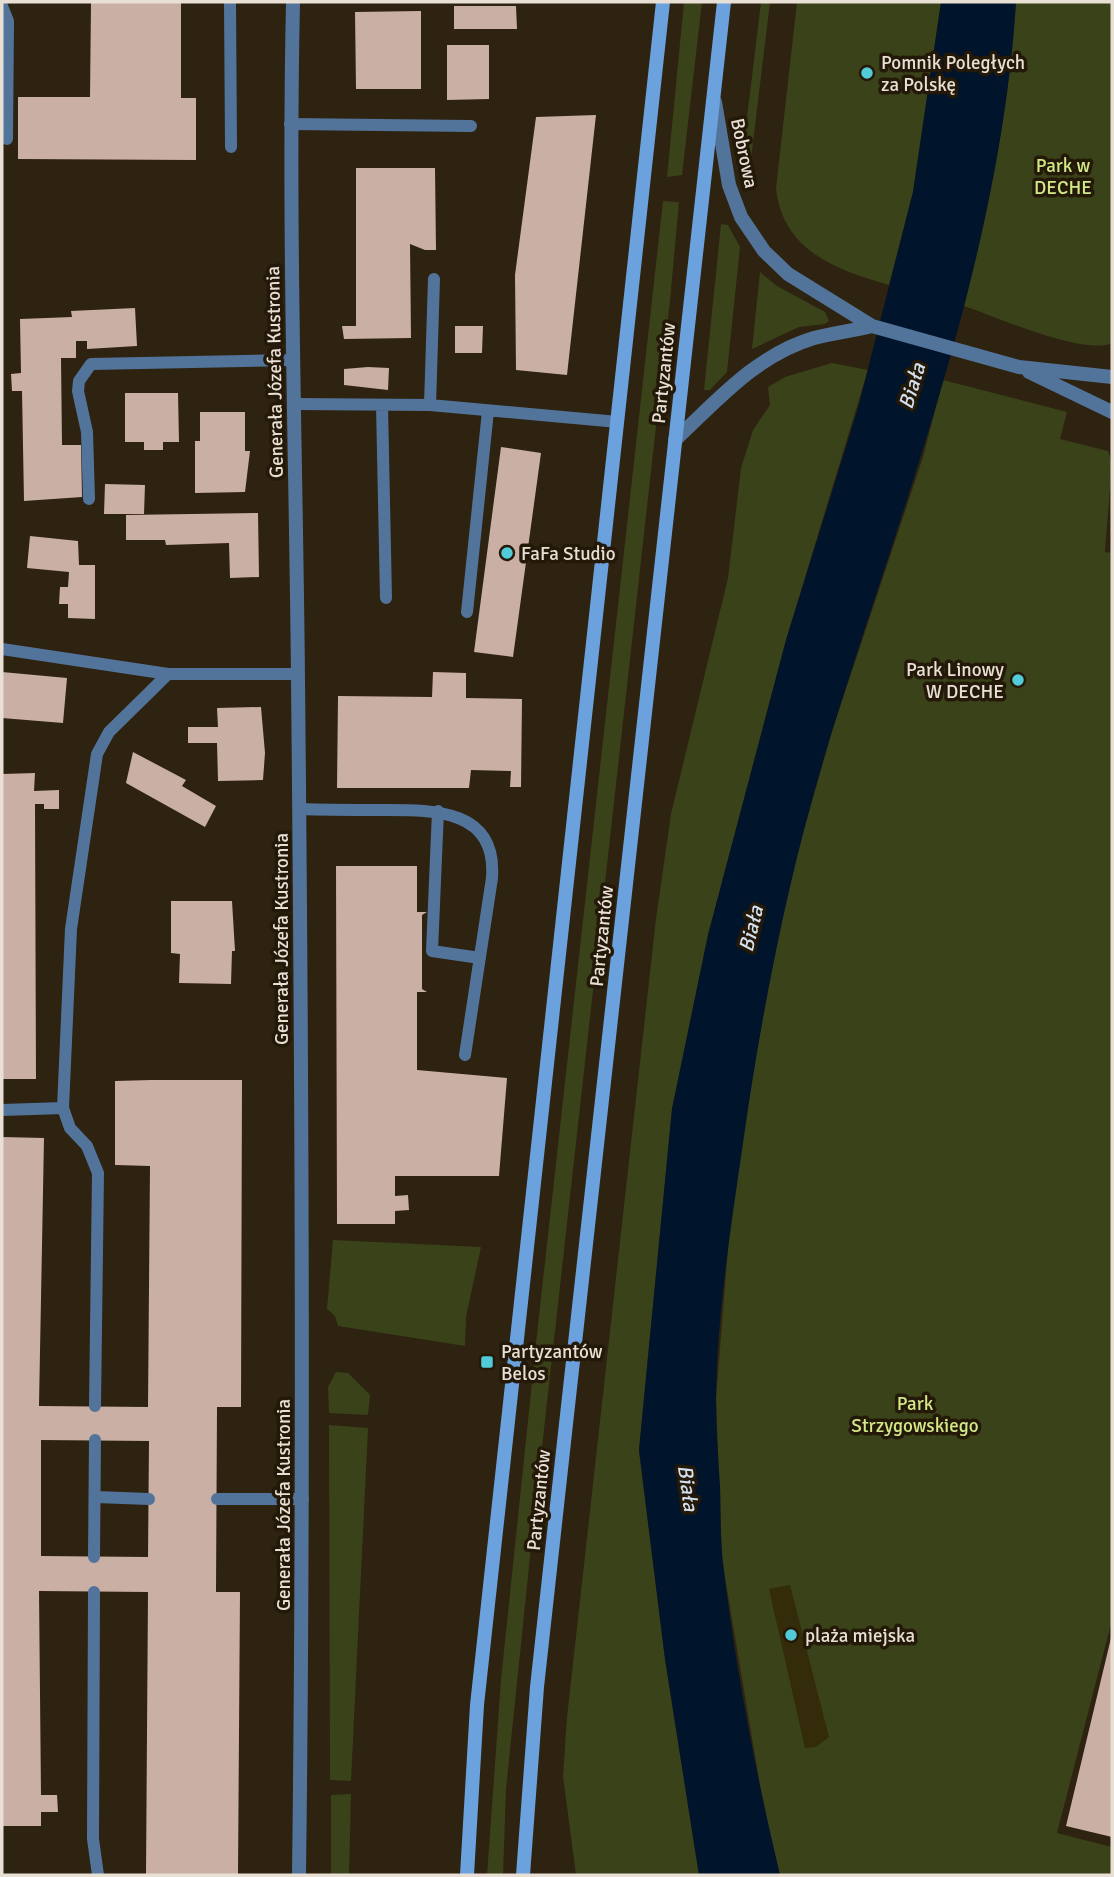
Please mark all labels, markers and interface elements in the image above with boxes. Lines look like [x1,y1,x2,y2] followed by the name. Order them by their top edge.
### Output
[881,51,1025,97] place label: Pomnik Poległych za Polskę
[859,65,875,81] marker: Pomnik Poległych za Polskę
[725,116,763,190] street label: Bobrowa
[1034,154,1092,200] park label: Park w DECHE
[261,266,289,478] street label: Generała Józefa Kustronia
[647,321,681,425] street label: Partyzantów
[893,359,932,412] water label: Biała
[521,542,616,566] place label: FaFa Studio
[499,545,515,561] marker: FaFa Studio
[906,658,1004,704] place label: Park Linowy W DECHE
[1010,672,1026,688] marker: Park Linowy W DECHE
[270,833,294,1045] street label: Generała Józefa Kustronia
[585,884,619,988] street label: Partyzantów
[733,902,770,955] water label: Biała
[501,1340,603,1386] place label: Partyzantów Belos
[479,1354,495,1370] marker: Partyzantów Belos
[851,1392,979,1438] park label: Park Strzygowskiego
[272,1399,296,1611] street label: Generała Józefa Kustronia
[522,1448,556,1552] street label: Partyzantów
[672,1463,704,1514] water label: Biała
[805,1624,915,1648] place label: plaża miejska
[783,1627,799,1643] marker: plaża miejska

